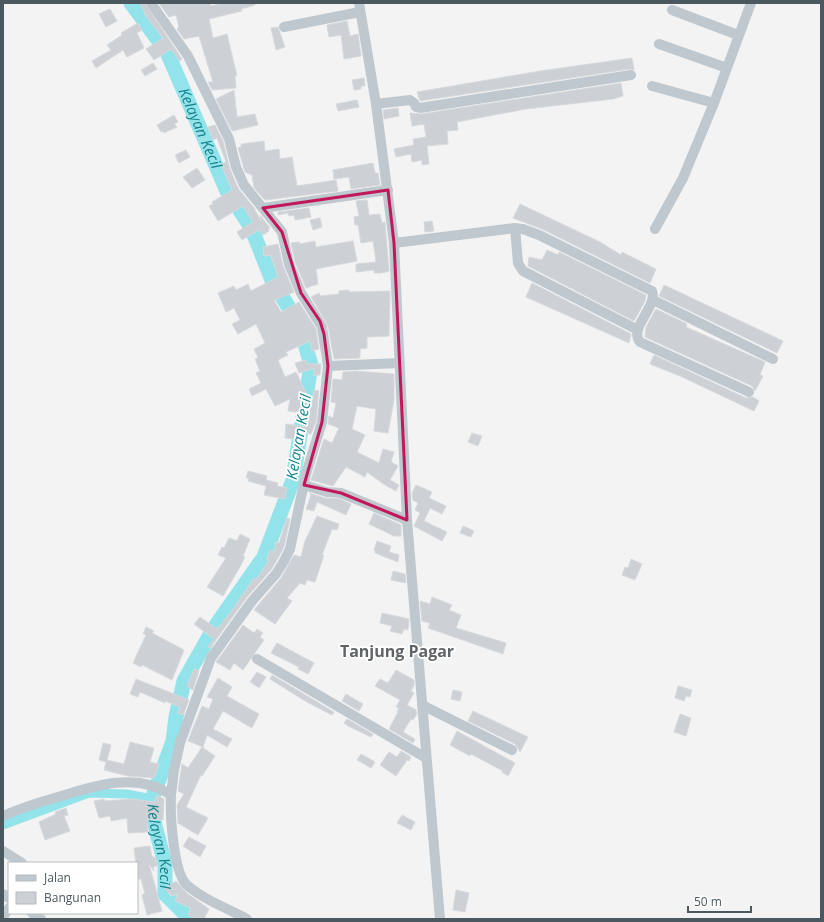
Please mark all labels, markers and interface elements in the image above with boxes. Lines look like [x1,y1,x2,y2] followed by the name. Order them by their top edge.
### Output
[175,84,228,173] water label: Kelayan Kecil
[281,391,316,481] water label: Kelayan Kecil
[340,640,454,662] district label: Tanjung Pagar
[143,803,177,890] water label: Kelayan Kecil
[8,862,138,914] legend
[43,869,71,886] text: Jalan
[688,888,751,914] scale bar
[44,889,101,906] text: Bangunan
[694,893,722,910] text: 50 m

